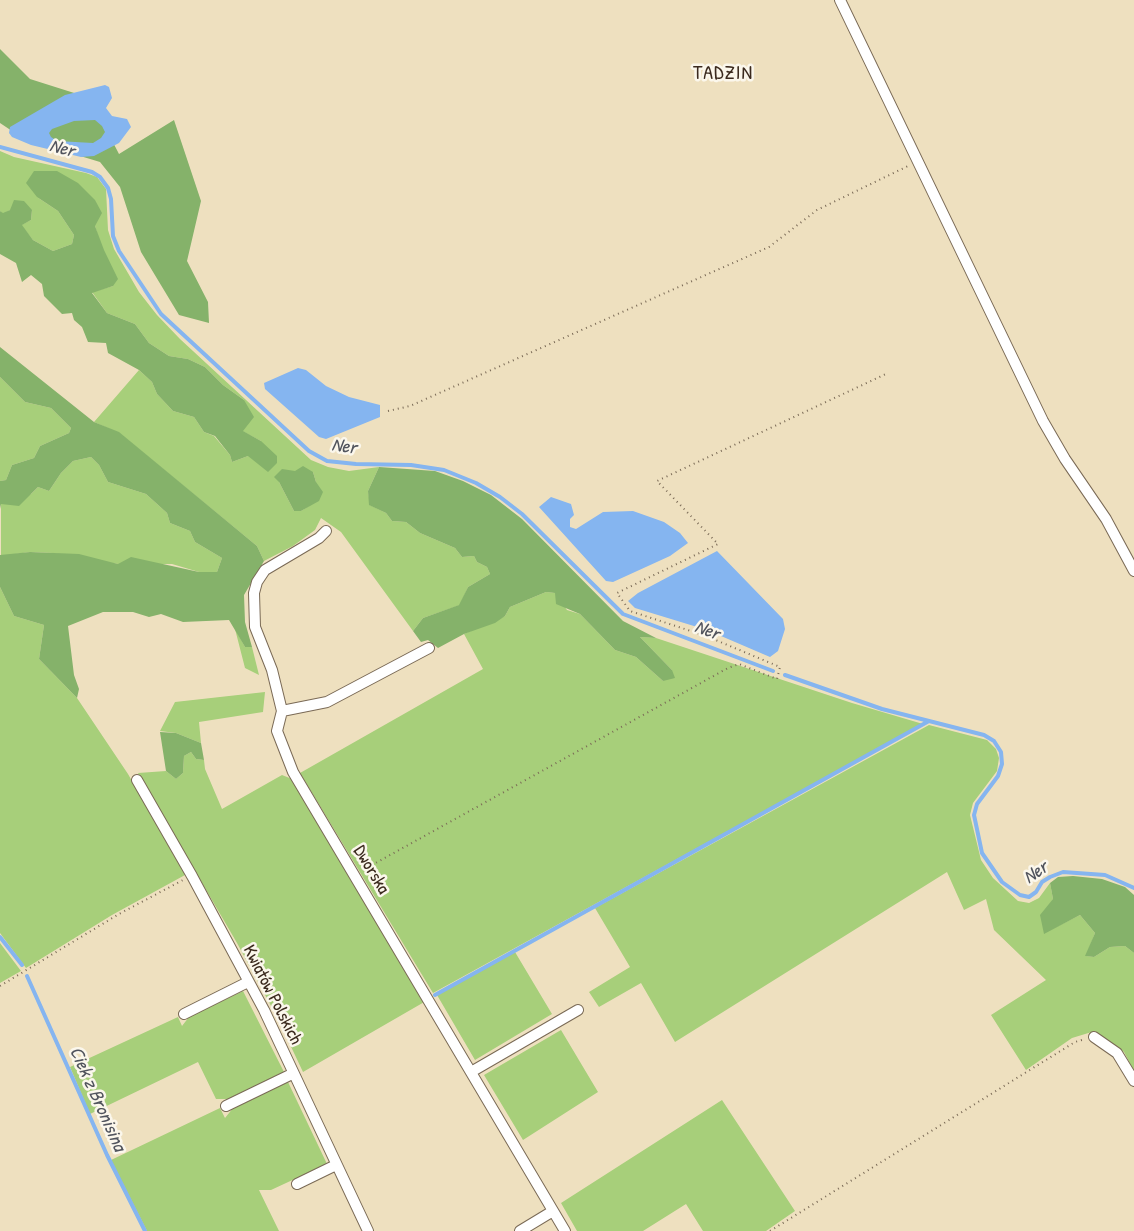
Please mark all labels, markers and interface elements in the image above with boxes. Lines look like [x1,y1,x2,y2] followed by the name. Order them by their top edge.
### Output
[692,62,754,86] district label: TADZIN
[47,135,77,163] water label: Ner
[330,434,358,460] water label: Ner
[691,616,723,646] water label: Ner
[348,842,394,898] street label: Dworska
[1019,856,1053,890] water label: Ner
[238,942,306,1048] street label: Kwiatów Polskich
[64,1043,130,1155] water label: Ciek z Bronisina

